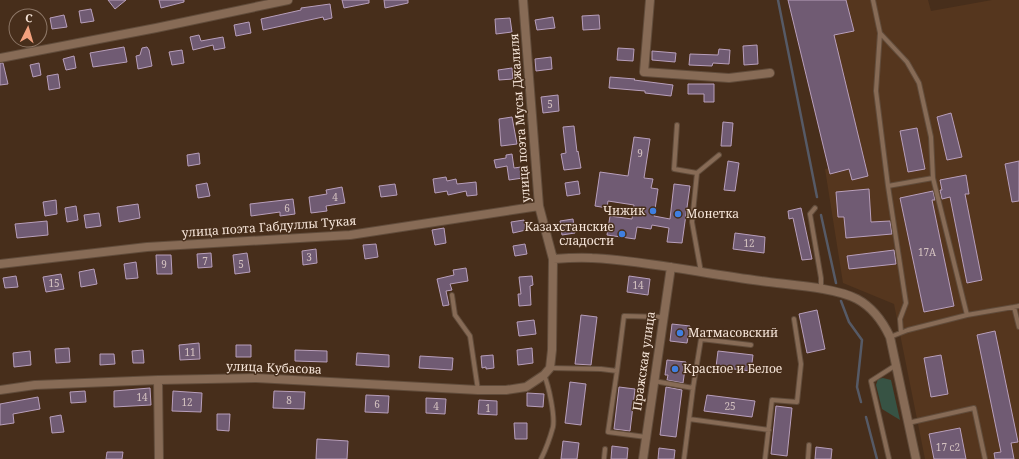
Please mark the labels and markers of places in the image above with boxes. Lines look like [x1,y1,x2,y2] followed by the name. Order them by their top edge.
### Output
[603,202,646,219] place label: Чижик
[686,205,739,222] place label: Монетка
[648,206,658,216] marker: Чижик
[673,209,683,219] marker: Монетка
[525,218,614,249] place label: Казахстанские сладости
[617,229,627,239] marker: Казахстанские сладости
[688,324,778,341] place label: Матмасовский
[675,328,685,338] marker: Матмасовский
[683,360,782,377] place label: Красное и Белое
[670,364,680,374] marker: Красное и Белое

